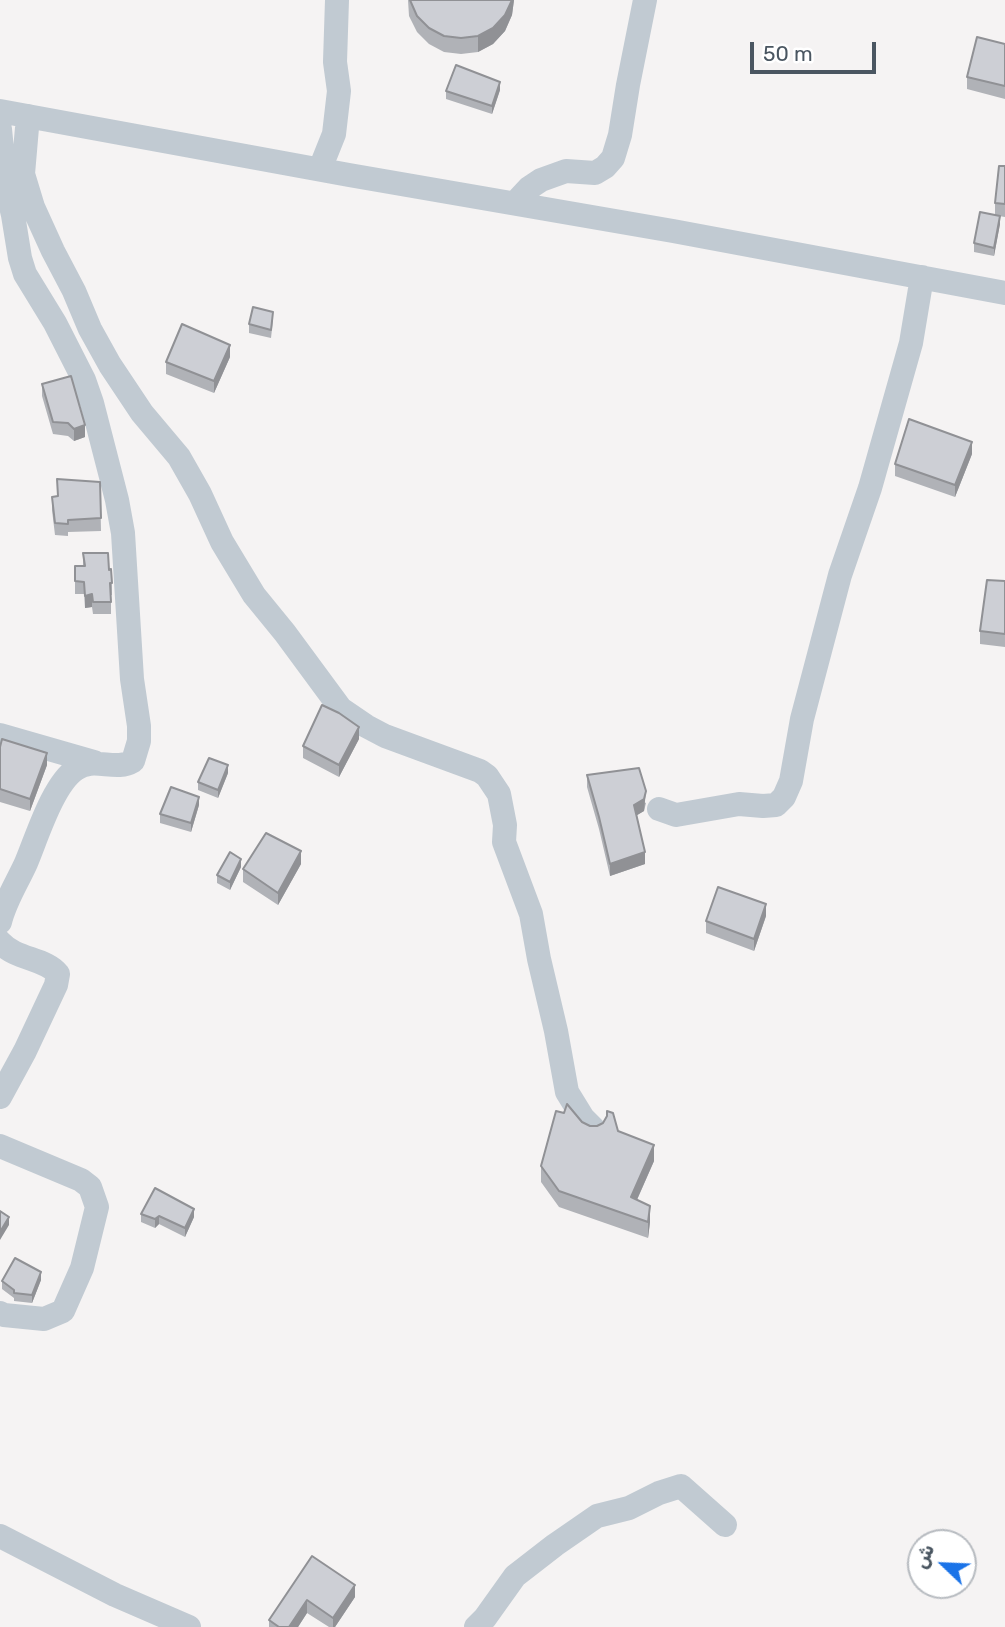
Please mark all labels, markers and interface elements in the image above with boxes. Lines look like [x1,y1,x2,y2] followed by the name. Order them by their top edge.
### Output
[753,28,879,72] scale bar
[763,41,813,66] text: 50 m
[907,1529,977,1599] north arrow
[909,1541,939,1572] text: ش

